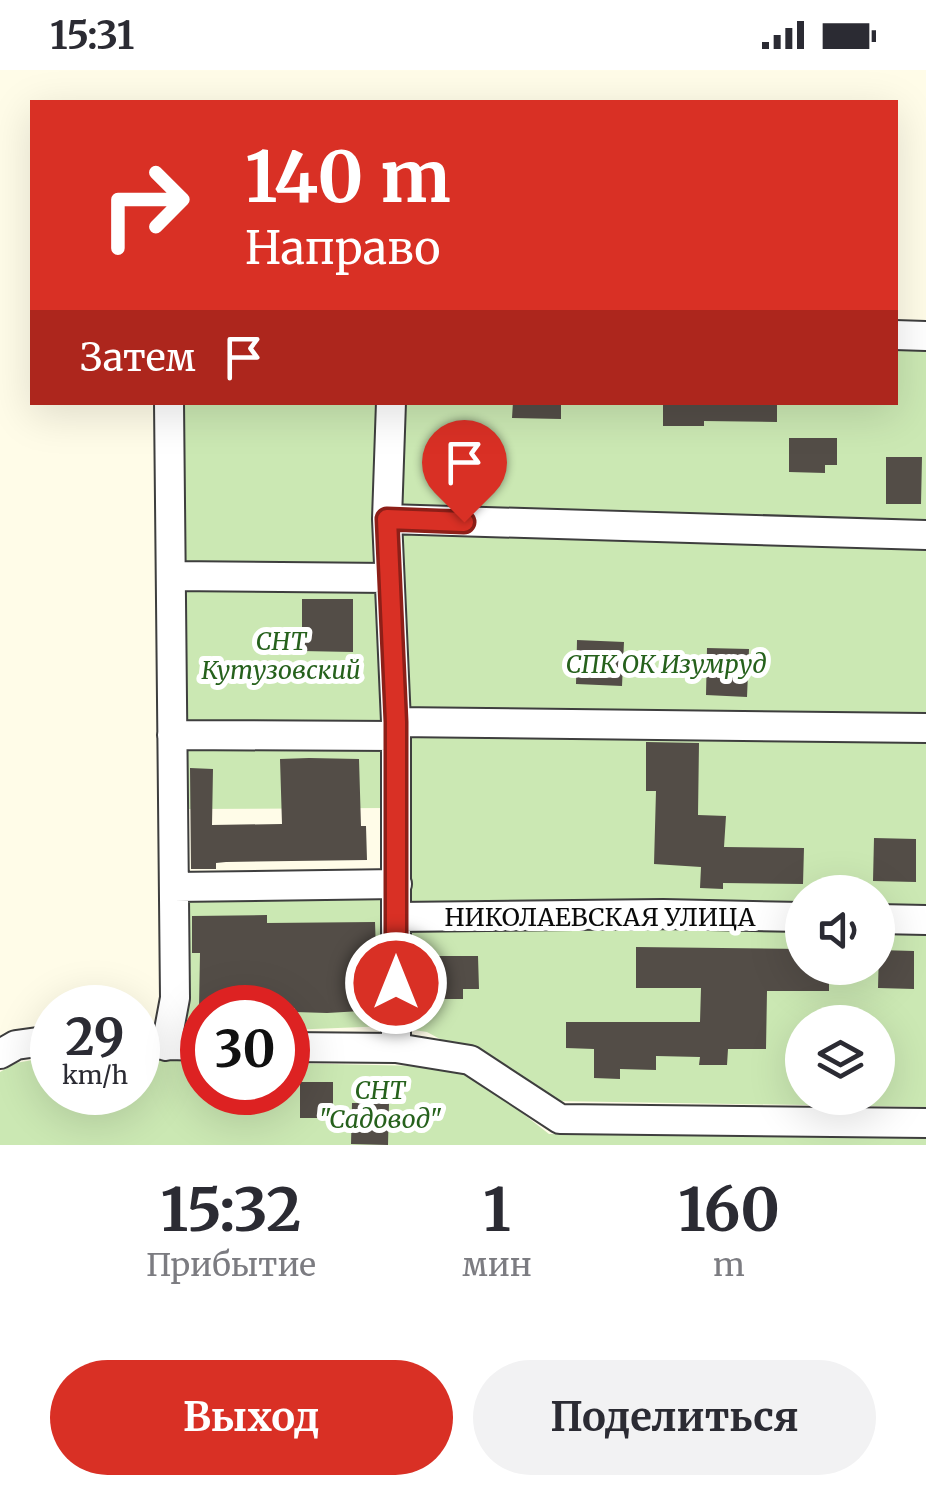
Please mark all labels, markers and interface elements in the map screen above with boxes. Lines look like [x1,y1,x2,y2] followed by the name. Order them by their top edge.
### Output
[50,12,134,59] text: 15:31
[245,133,451,221] text: 140 m
[80,140,210,270] icon: right
[245,220,441,276] text: Направо
[216,330,271,385] icon: arrive
[80,334,196,381] text: Затем
[422,420,507,523] pin
[437,435,492,490] icon: arrive
[201,625,361,686] park label: СНТ Кутузовский
[565,648,767,680] park label: СПК ОК Изумруд
[785,875,895,1115] map controls
[785,875,895,985] button: sound
[445,901,756,933] street label: НИКОЛАЕВСКАЯ УЛИЦА
[344,931,448,1035] position arrow
[180,985,310,1115] speed limit sign: 30
[785,1005,895,1115] button: layers
[65,1006,125,1069] text: 29
[62,1059,128,1091] text: km/h
[318,1074,442,1135] park label: СНТ "Садовод"
[160,1172,302,1247] text: 15:32
[483,1172,511,1247] text: 1
[678,1172,780,1247] text: 160
[146,1245,316,1285] text: Прибытие
[462,1245,532,1285] text: мин
[713,1245,745,1285] text: m
[50,1360,453,1475] button: Выход
[473,1360,876,1475] button: Поделиться

